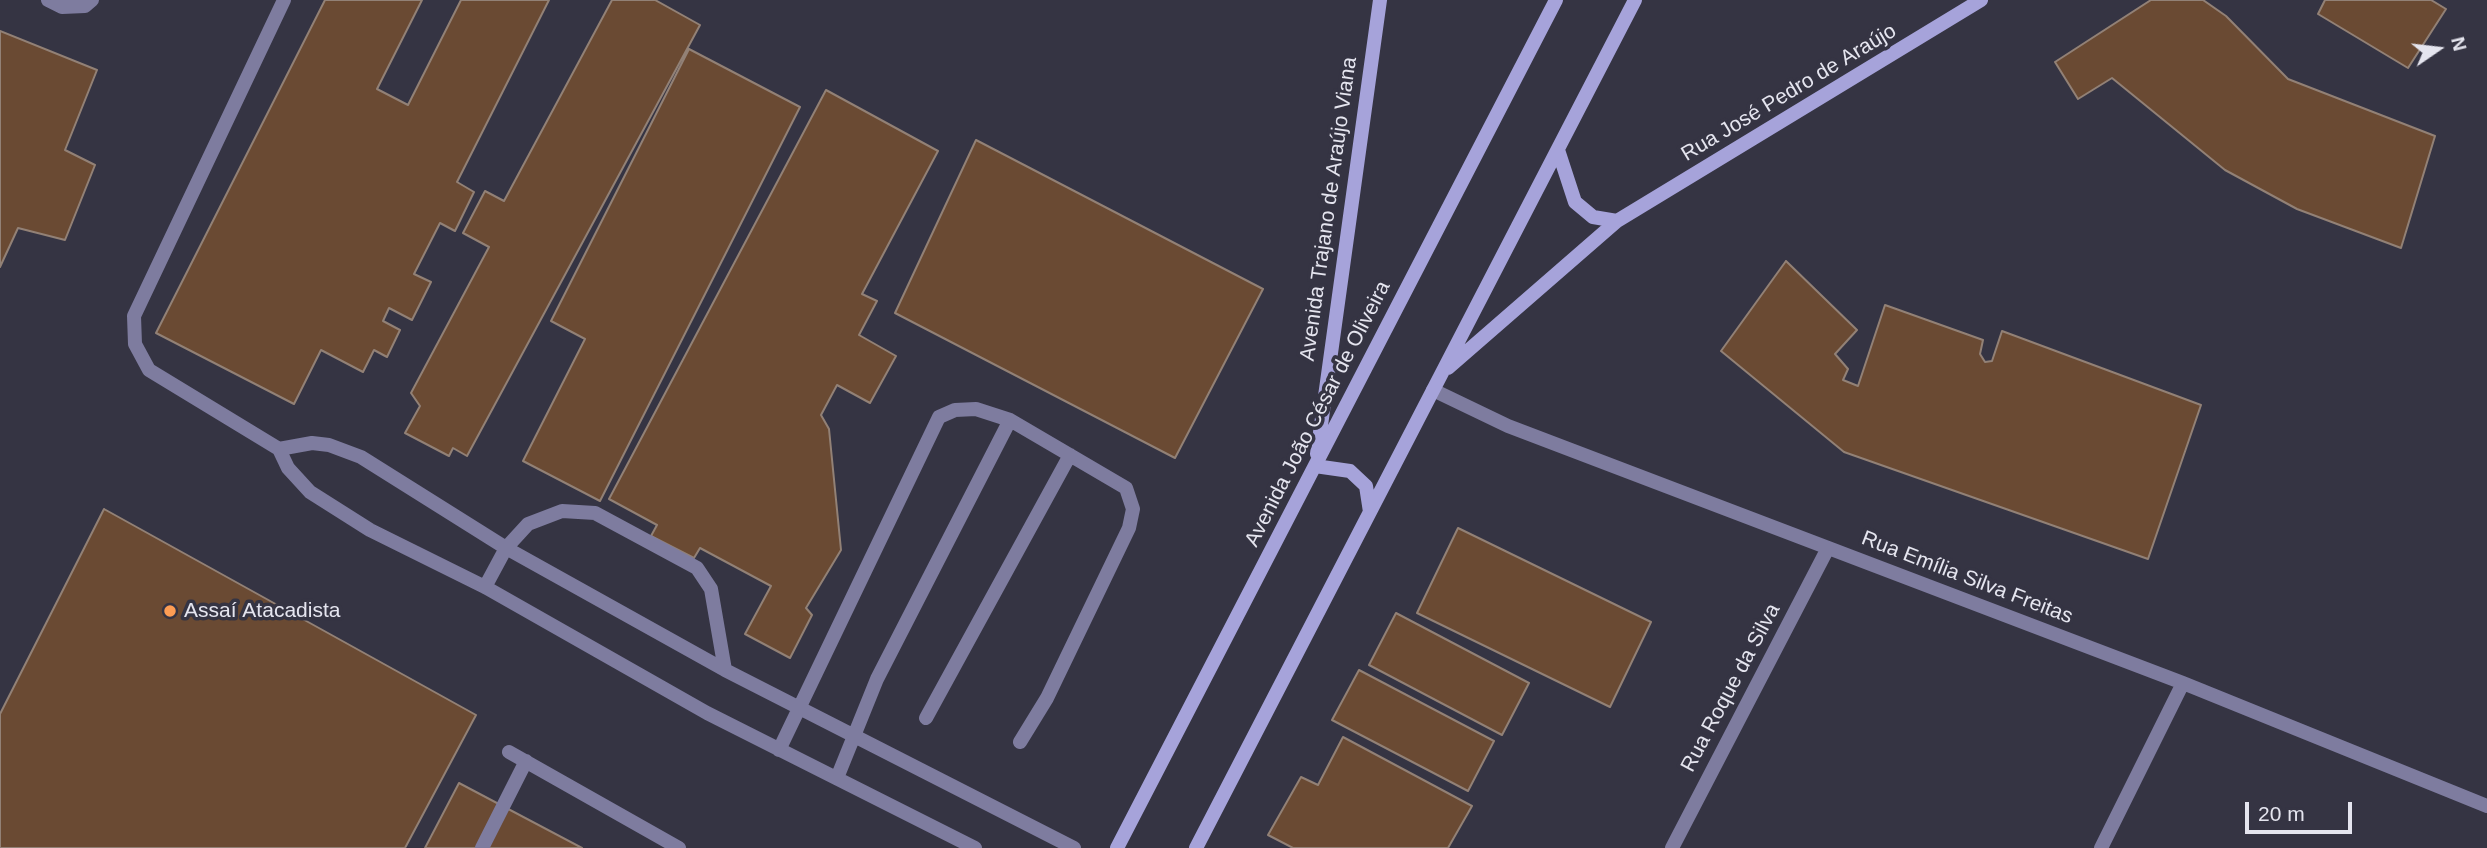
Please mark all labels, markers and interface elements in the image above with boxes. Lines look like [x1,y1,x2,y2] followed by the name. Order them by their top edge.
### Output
[2403,14,2473,84] north arrow
[1677,19,1901,167] street label: Rua José Pedro de Araújo
[2447,35,2471,53] text: N
[1295,55,1363,363] street label: Avenida Trajano de Araújo Viana
[1240,277,1396,551] street label: Avenida João César de Oliveira
[1858,526,2076,630] street label: Rua Emília Silva Freitas
[184,598,340,624] place label: Assaí Atacadista
[1676,600,1786,776] street label: Rua Roque da Silva
[162,603,178,619] marker: Assaí Atacadista
[2249,788,2356,832] scale bar
[2258,802,2305,825] text: 20 m

